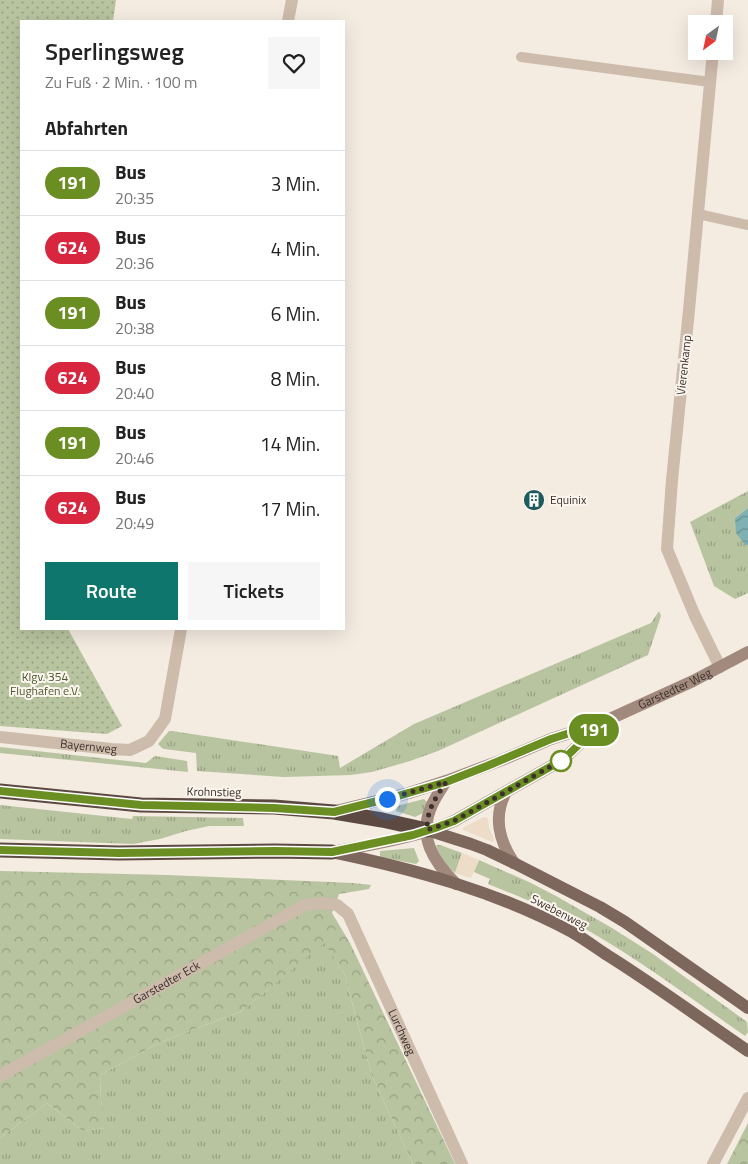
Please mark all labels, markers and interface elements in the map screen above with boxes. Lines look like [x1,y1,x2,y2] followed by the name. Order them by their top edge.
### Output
[688,15,732,60] north arrow
[688,15,733,60] map controls
[45,33,184,69] text: Sperlingsweg
[268,37,320,89] button: heart
[45,70,198,94] text: Zu Fuß · 2 Min. · 100 m
[45,113,128,142] text: Abfahrten
[115,157,146,186] text: Bus
[57,169,88,196] text: 191
[271,169,320,198] text: 3 Min.
[115,186,154,210] text: 20:35
[115,222,146,251] text: Bus
[57,234,88,261] text: 624
[271,234,320,263] text: 4 Min.
[115,251,154,275] text: 20:36
[115,287,146,316] text: Bus
[57,299,88,326] text: 191
[271,299,320,328] text: 6 Min.
[115,316,154,340] text: 20:38
[671,334,696,396] street label: Vierenkamp
[115,352,146,381] text: Bus
[57,364,88,391] text: 624
[271,364,320,393] text: 8 Min.
[115,381,154,405] text: 20:40
[115,417,146,446] text: Bus
[57,429,88,456] text: 191
[260,429,320,458] text: 14 Min.
[115,446,154,470] text: 20:46
[115,482,146,511] text: Bus
[522,488,546,512] building icon: Equinix
[550,490,587,509] place label: Equinix
[57,494,88,521] text: 624
[260,494,320,523] text: 17 Min.
[115,511,154,535] text: 20:49
[45,562,178,620] button: Route
[188,562,320,620] button: Tickets
[635,663,715,714] street label: Garstedter Weg
[10,667,80,700] park label: Klgv. 354 Flughafen e.V.
[565,714,623,746] line badge: 191
[579,716,609,743] text: 191
[59,734,117,758] street label: Bayernweg
[550,750,572,772] unlabelled marker
[186,782,242,801] street label: Krohnstieg
[375,787,400,812] your location
[527,889,591,934] street label: Swebenweg
[129,956,204,1009] street label: Garstedter Eck
[384,1006,421,1058] street label: Lurchweg

